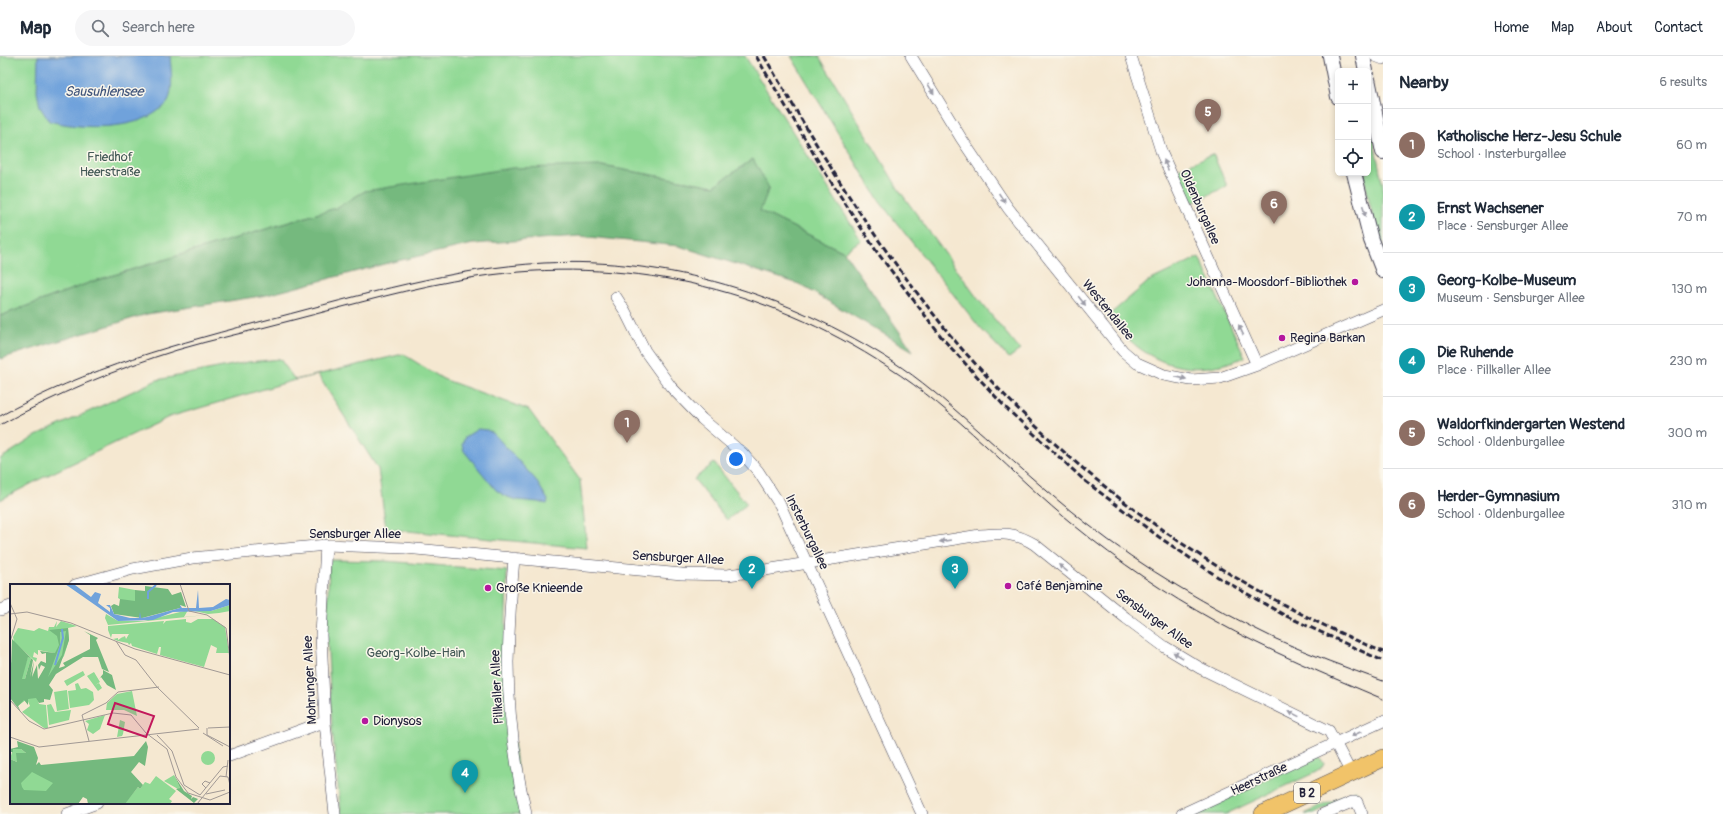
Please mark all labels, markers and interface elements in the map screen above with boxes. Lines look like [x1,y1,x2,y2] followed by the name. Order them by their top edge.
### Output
[75,10,355,46] search box
[20,16,51,40] text: Map
[89,17,111,39] icon: search
[121,18,195,37] text: Search here
[1494,19,1529,36] text: Home
[1551,19,1574,36] text: Map
[1596,19,1632,36] text: About
[1654,19,1703,36] text: Contact
[1335,68,1371,176] map controls
[1335,68,1371,104] button: +
[1399,72,1448,93] text: Nearby
[1660,74,1707,90] text: 6 results
[65,83,145,100] water label: Sausuhlensee
[927,83,934,95] one-way arrow
[1195,99,1221,132] pin: 5
[1335,104,1371,140] button: −
[1437,127,1622,146] text: Katholische Herz-Jesu Schule
[1409,137,1415,153] text: 1
[1676,137,1707,153] text: 60 m
[1335,140,1371,176] button: locate
[1437,146,1566,162] text: School · Insterburgallee
[80,149,141,180] park label: Friedhof Heerstraße
[1163,159,1169,171] one-way arrow
[1176,167,1224,248] street label: Oldenburgallee
[1261,191,1287,224] pin: 6
[998,193,1006,203] one-way arrow
[1437,199,1544,218] text: Ernst Wachsener
[1361,205,1367,217] one-way arrow
[1408,209,1416,225] text: 2
[1677,209,1707,225] text: 70 m
[1437,218,1568,234] text: Place · Sensburger Allee
[1437,271,1576,290] text: Georg-Kolbe-Museum
[1186,274,1348,290] place label: Johanna-Moosdorf-Bibliothek
[1079,276,1138,344] street label: Westendallee
[1350,277,1360,287] marker: Johanna-Moosdorf-Bibliothek
[1408,281,1416,297] text: 3
[1671,281,1707,297] text: 130 m
[1437,290,1585,306] text: Museum · Sensburger Allee
[1077,295,1086,306] one-way arrow
[1237,323,1243,335] one-way arrow
[1290,330,1365,346] place label: Regina Barkan
[1277,333,1287,343] marker: Regina Barkan
[1437,343,1513,362] text: Die Ruhende
[1408,353,1416,369] text: 4
[1670,353,1707,369] text: 230 m
[1437,362,1551,378] text: Place · Pillkaller Allee
[1175,376,1187,382] one-way arrow
[614,410,640,443] pin: 1
[1437,415,1625,434] text: Waldorfkindergarten Westend
[1408,425,1416,441] text: 5
[1668,425,1707,441] text: 300 m
[1437,434,1565,450] text: School · Oldenburgallee
[726,449,746,469] your location
[1437,487,1560,506] text: Herder-Gymnasium
[782,492,832,573] street label: Insterburgallee
[1408,497,1416,513] text: 6
[1671,497,1707,513] text: 310 m
[1437,506,1565,522] text: School · Oldenburgallee
[309,526,402,542] street label: Sensburger Allee
[939,538,951,544] one-way arrow
[632,548,725,568] street label: Sensburger Allee
[739,556,765,589] pin: 2
[942,556,968,589] pin: 3
[1058,564,1069,572] one-way arrow
[1016,578,1103,594] place label: Café Benjamine
[496,580,583,596] place label: Große Knieende
[1003,581,1013,591] marker: Café Benjamine
[483,583,493,593] marker: Große Knieende
[10,584,230,804] inset map
[1112,585,1196,653] street label: Sensburger Allee
[300,635,320,725] street label: Mohrunger Allee
[367,645,465,661] park label: Georg-Kolbe-Hain
[487,649,507,725] street label: Pillkaller Allee
[1173,651,1183,659] one-way arrow
[1288,711,1299,717] one-way arrow
[373,713,422,729] place label: Dionysos
[360,716,370,726] marker: Dionysos
[1350,731,1362,737] one-way arrow
[1228,759,1290,799] street label: Heerstraße
[452,760,478,793] pin: 4
[1294,783,1320,803] road number: B 2

